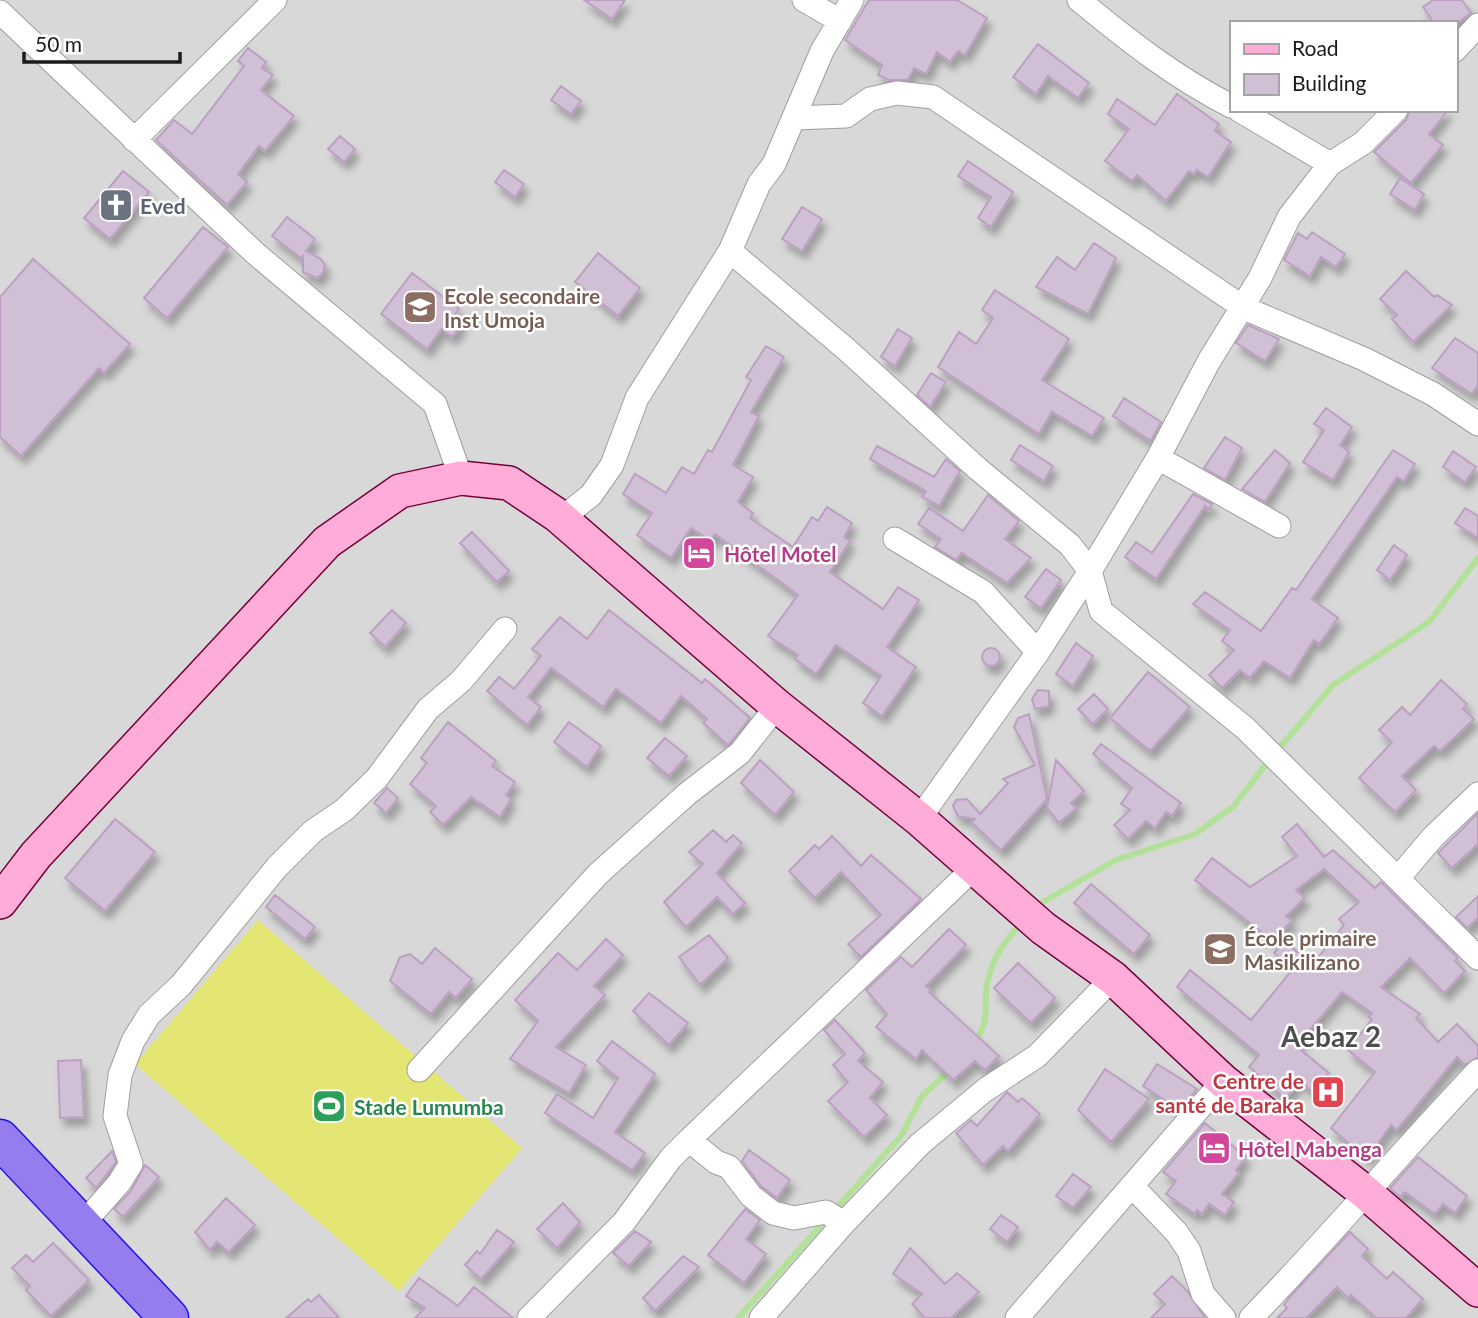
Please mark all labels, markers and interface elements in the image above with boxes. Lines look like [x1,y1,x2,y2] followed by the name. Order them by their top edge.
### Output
[24,21,180,65] scale bar
[1230,21,1457,112] legend
[35,31,82,56] text: 50 m
[1292,35,1339,60] text: Road
[1292,70,1367,95] text: Building
[97,186,135,224] church icon: Eved
[140,193,186,218] place label: Eved
[444,283,600,332] place label: Ecole secondaire Inst Umoja
[401,288,439,326] school or university icon: Ecole secondaire Inst Umoja
[680,534,718,572] hotel icon: Hôtel Motel
[724,541,837,566] place label: Hôtel Motel
[1244,925,1377,974] place label: École primaire Masikilizano
[1201,930,1239,968] school or university icon: École primaire Masikilizano
[1280,1019,1381,1053] district label: Aebaz 2
[1156,1068,1304,1117] place label: Centre de santé de Baraka
[1309,1073,1347,1111] hospital icon: Centre de santé de Baraka
[310,1087,348,1125] sports icon: Stade Lumumba
[354,1094,504,1119] place label: Stade Lumumba
[1195,1129,1233,1167] hotel icon: Hôtel Mabenga
[1238,1136,1382,1161] place label: Hôtel Mabenga

